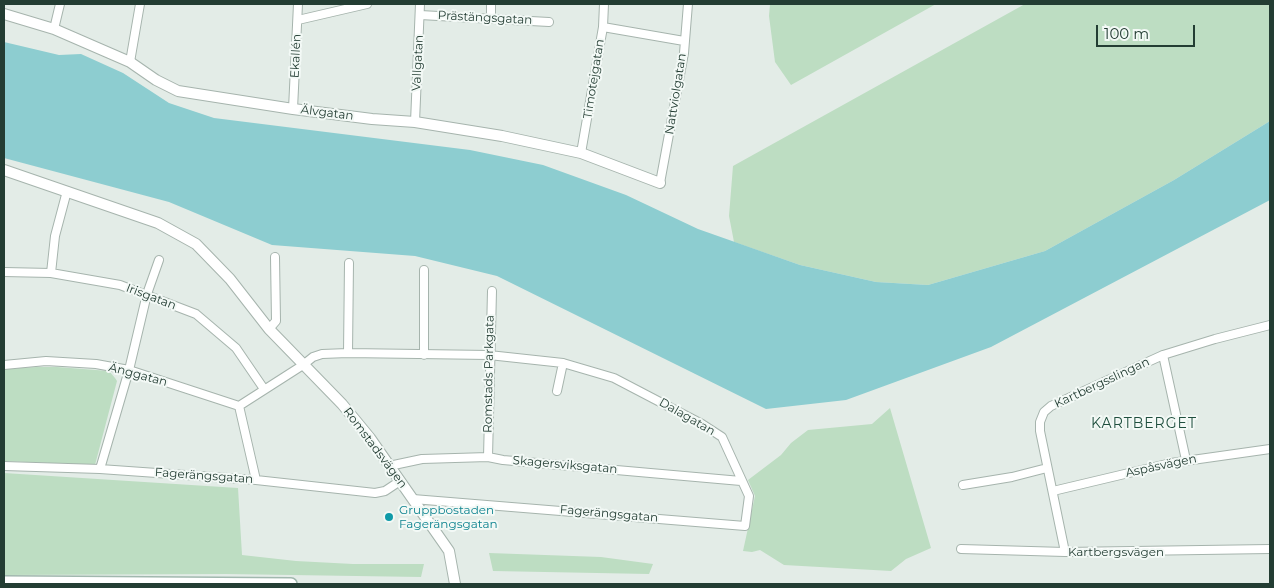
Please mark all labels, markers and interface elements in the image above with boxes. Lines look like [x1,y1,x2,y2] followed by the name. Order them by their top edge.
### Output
[437,8,533,28] street label: Prästängsgatan
[1099,15,1198,47] scale bar
[1104,24,1149,43] text: 100 m
[288,34,304,78] street label: Ekallén
[409,34,427,92] street label: Vallgatan
[581,38,607,120] street label: Timotejgatan
[662,52,690,136] street label: Nattviolgatan
[300,103,354,123] street label: Älvgatan
[124,281,178,313] street label: Irisgatan
[481,315,497,433] street label: Romstads Parkgata
[1052,355,1152,411] street label: Kartbergsslingan
[107,360,169,390] street label: Änggatan
[656,395,718,439] street label: Dalagatan
[340,405,410,491] street label: Romstadsvägen
[1090,416,1198,432] district label: KARTBERGET
[1124,451,1198,481] street label: Aspåsvägen
[512,453,618,477] street label: Skagersviksgatan
[154,465,254,487] street label: Fagerängsgatan
[399,503,498,531] place label: Gruppbostaden Fagerängsgatan
[559,503,659,525] street label: Fagerängsgatan
[383,511,395,523] marker: Gruppbostaden Fagerängsgatan
[1068,545,1164,559] street label: Kartbergsvägen

